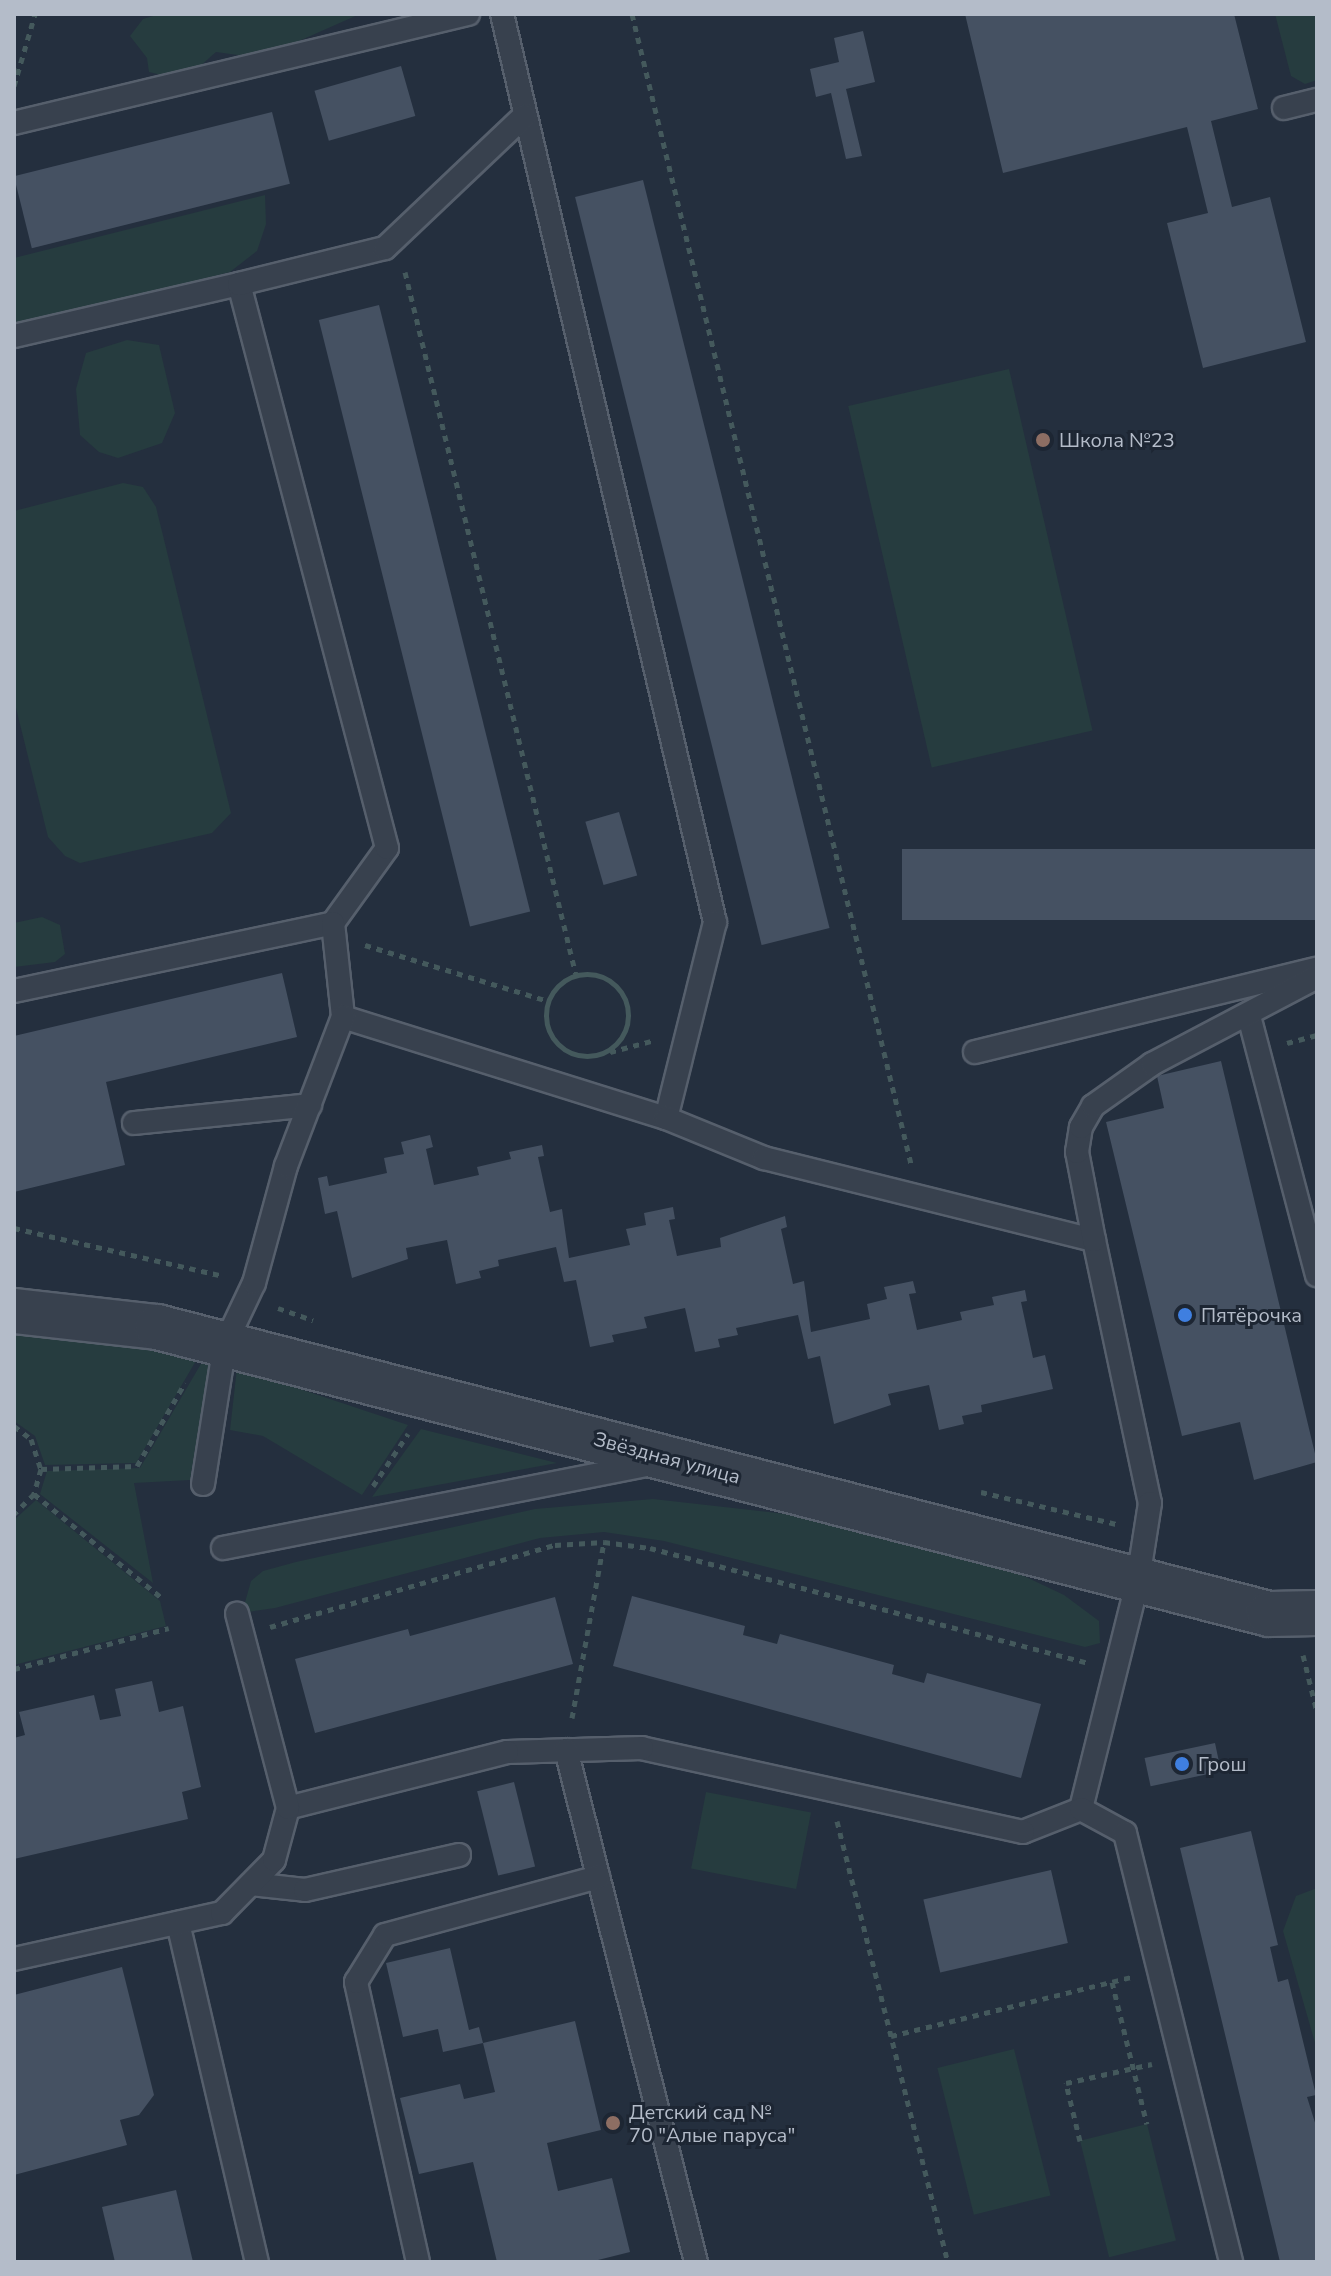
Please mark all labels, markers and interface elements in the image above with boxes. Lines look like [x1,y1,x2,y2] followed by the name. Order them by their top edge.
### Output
[1059,428,1175,452] place label: Школа №23
[1034,431,1052,449] marker: Школа №23
[1201,1303,1302,1327] place label: Пятёрочка
[1176,1306,1194,1324] marker: Пятёрочка
[591,1427,743,1489] street label: Звёздная улица
[1198,1752,1246,1776] place label: Грош
[1173,1755,1191,1773] marker: Грош
[629,2100,795,2147] place label: Детский сад № 70 "Алые паруса"
[604,2114,622,2132] marker: Детский сад № 70 "Алые паруса"

